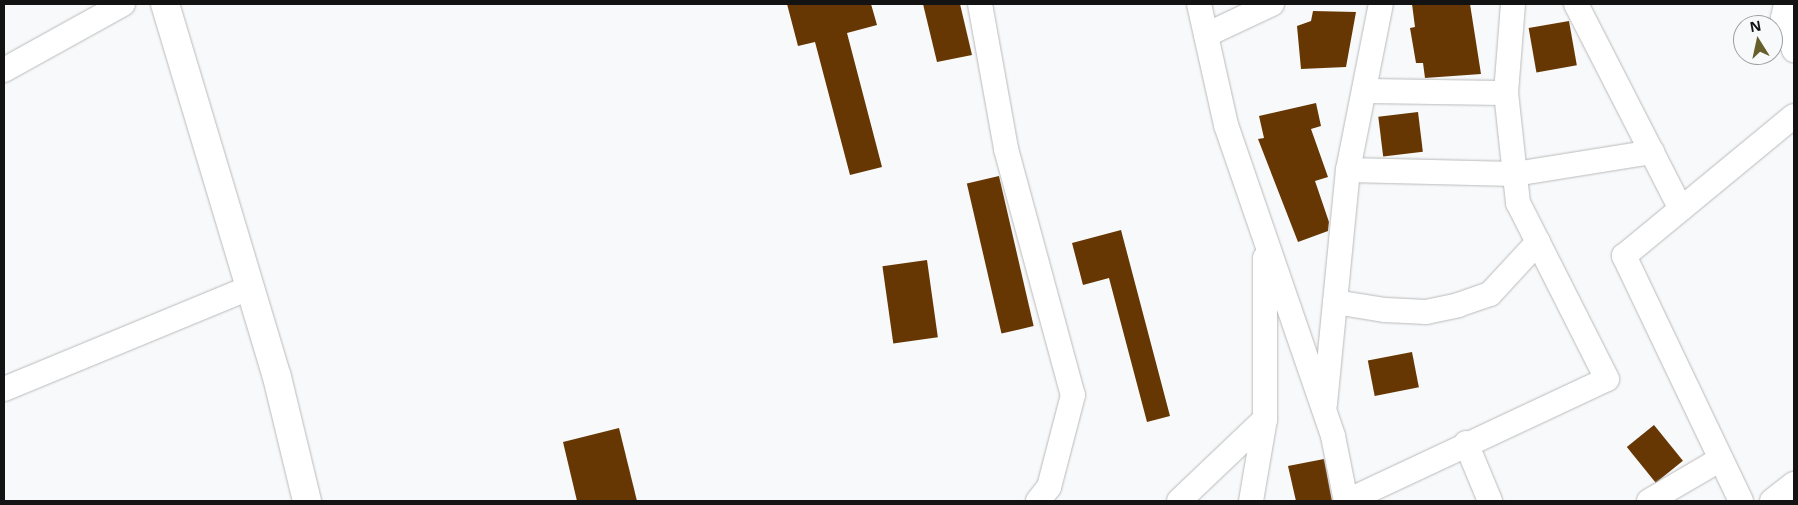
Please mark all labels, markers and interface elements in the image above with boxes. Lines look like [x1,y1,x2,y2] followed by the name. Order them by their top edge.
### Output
[1733,15,1783,65] north arrow
[1748,15,1763,36] text: N

